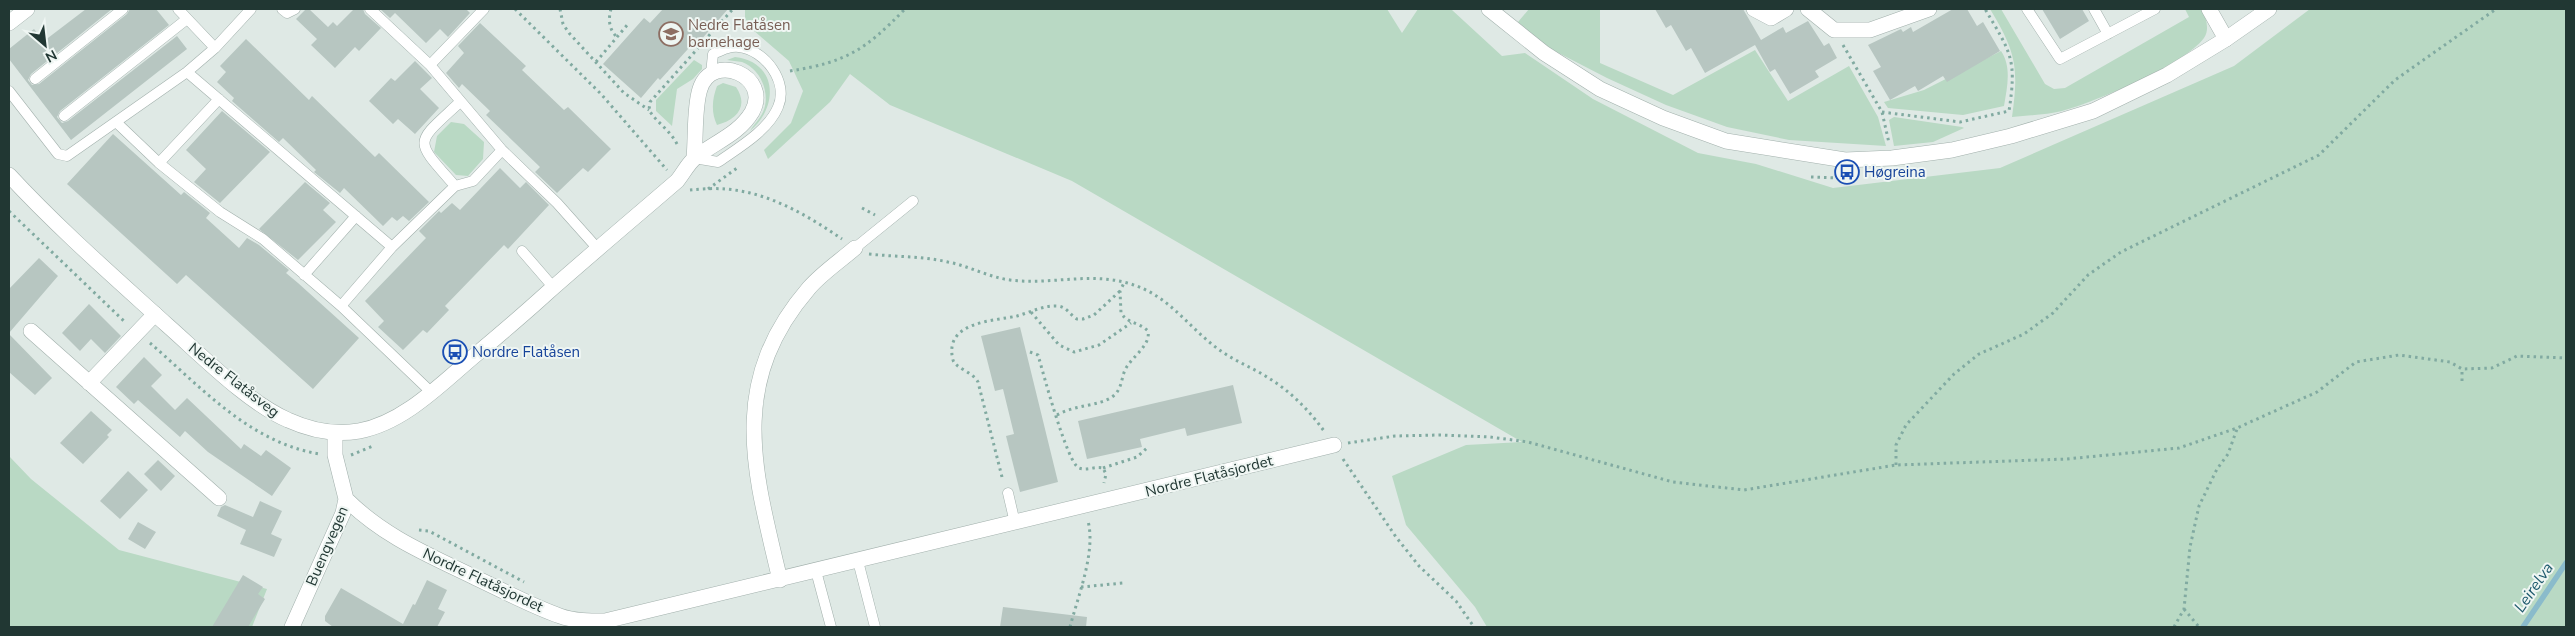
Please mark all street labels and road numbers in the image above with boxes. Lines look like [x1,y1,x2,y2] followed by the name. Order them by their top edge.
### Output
[184,338,284,422] street label: Nedre Flatåsveg
[1143,450,1276,502] street label: Nordre Flatåsjordet
[301,503,353,589] street label: Buengvegen
[420,543,547,617] street label: Nordre Flatåsjordet

